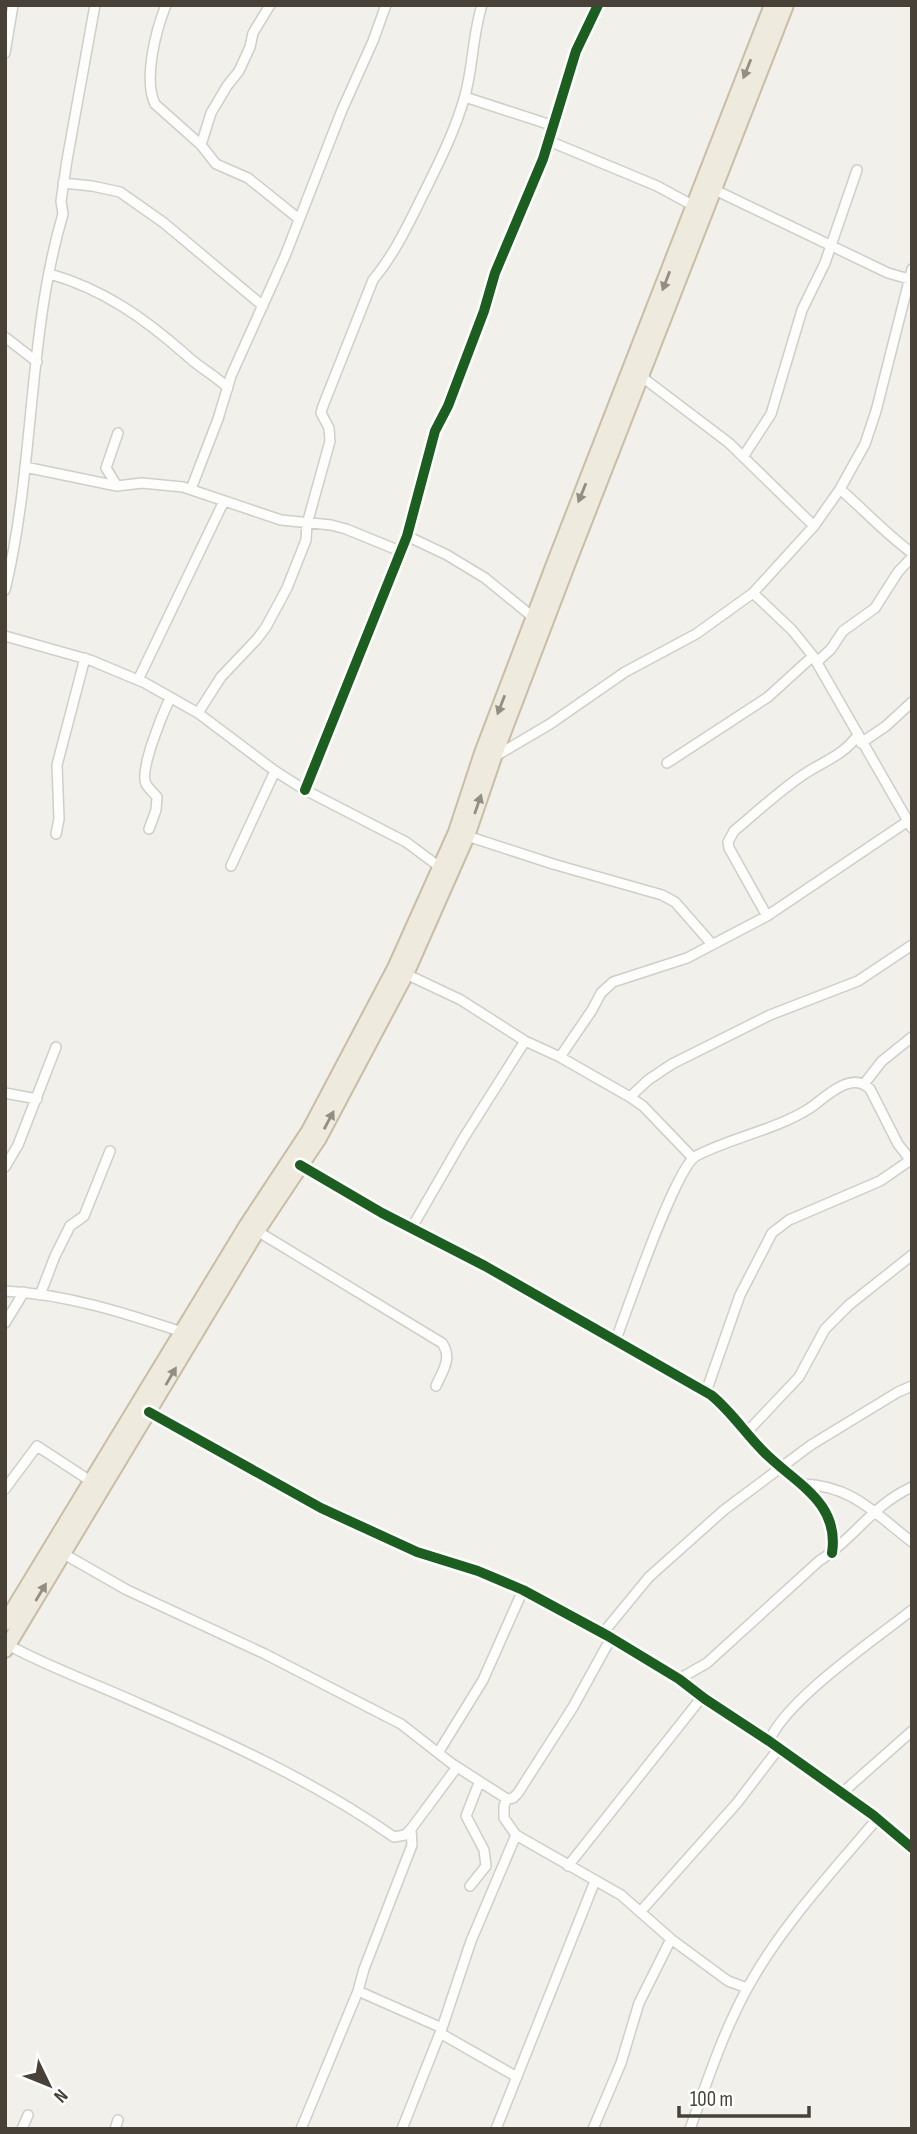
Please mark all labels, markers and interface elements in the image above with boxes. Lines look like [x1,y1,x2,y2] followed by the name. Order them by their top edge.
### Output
[742,58,753,79] one-way arrow
[660,271,671,292] one-way arrow
[577,482,588,503] one-way arrow
[495,695,506,716] one-way arrow
[473,794,484,815] one-way arrow
[323,1110,334,1130] one-way arrow
[165,1367,177,1386] one-way arrow
[34,1582,47,1601] one-way arrow
[14,2050,84,2120] north arrow
[679,2074,808,2118] scale bar
[48,2084,72,2107] text: N
[690,2087,733,2112] text: 100 m

